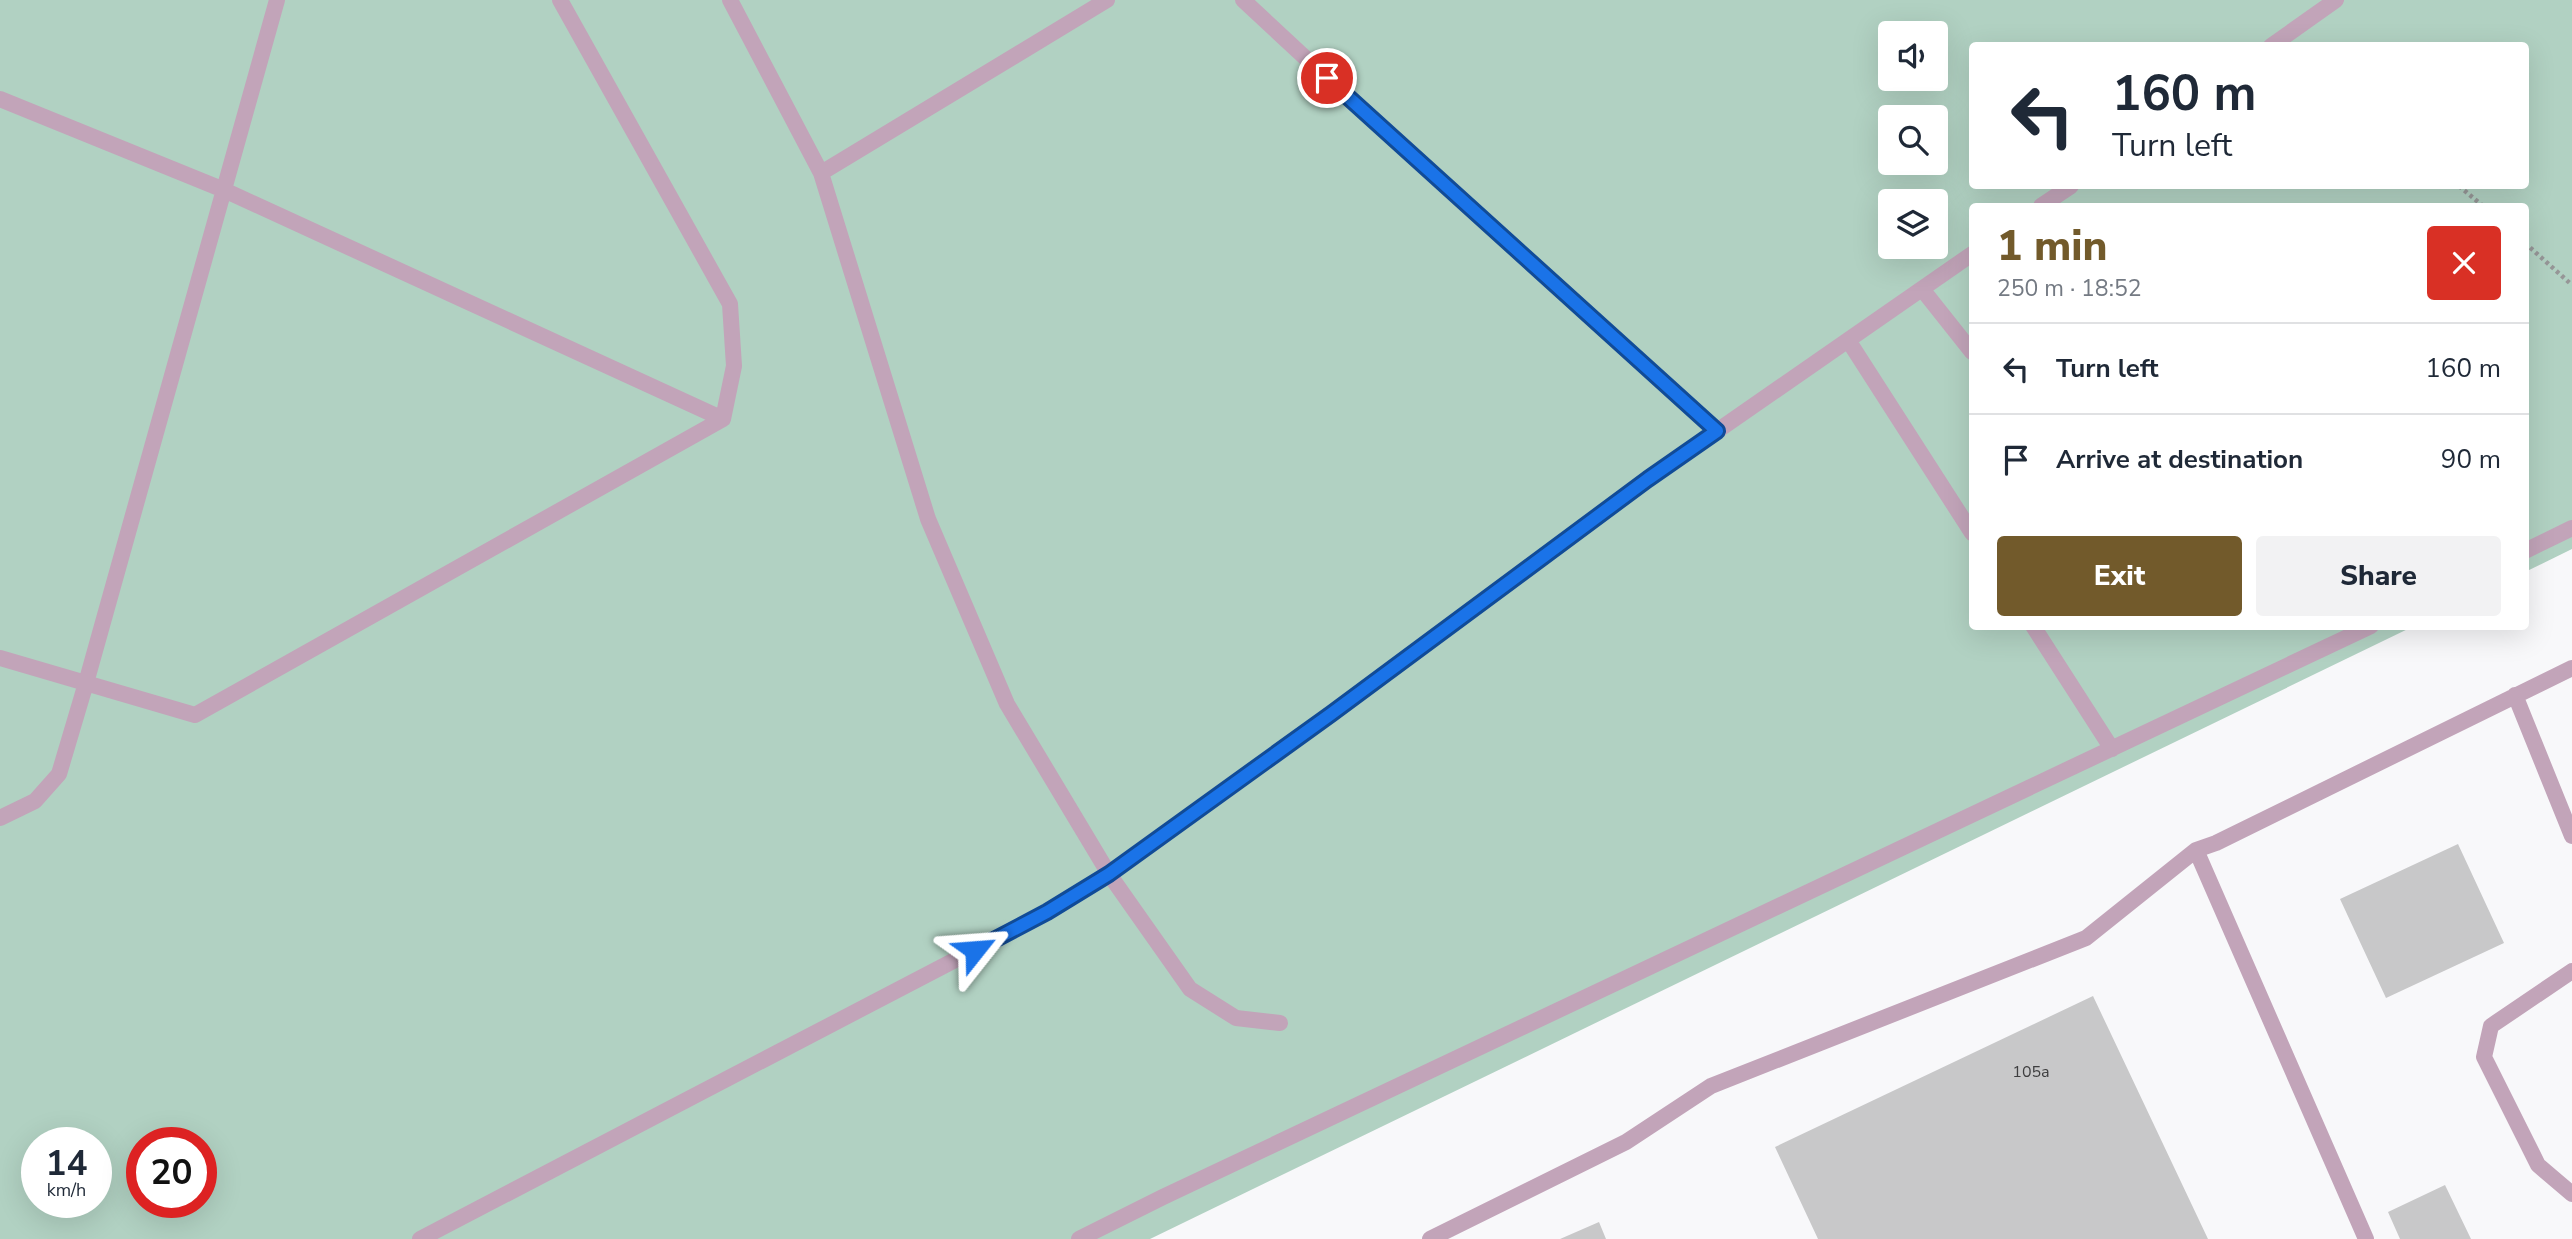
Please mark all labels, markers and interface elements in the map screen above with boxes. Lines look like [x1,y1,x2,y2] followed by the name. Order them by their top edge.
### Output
[1878,21,1948,259] map controls
[1878,21,1948,91] button: sound
[1297,48,1357,108] pin
[1308,59,1346,97] icon: arrive
[2112,60,2256,127] text: 160 m
[1997,70,2088,161] icon: left
[1878,105,1948,175] button: search
[2112,124,2232,167] text: Turn left
[1878,189,1948,259] button: layers
[1997,218,2107,275] text: 1 min
[2427,226,2501,300] button: close
[1997,273,2142,304] text: 250 m · 18:52
[1997,350,2035,388] icon: left
[2056,351,2159,386] text: Turn left
[2425,351,2501,386] text: 160 m
[1997,441,2035,479] icon: arrive
[2056,442,2303,477] text: Arrive at destination
[2441,442,2501,477] text: 90 m
[1997,536,2242,616] button: Exit
[2256,536,2501,616] button: Share
[938,913,1012,987] position arrow
[2012,1061,2050,1083] house number: 105а
[126,1127,217,1218] speed limit sign: 20
[45,1140,88,1187] text: 14
[47,1178,86,1202] text: km/h

